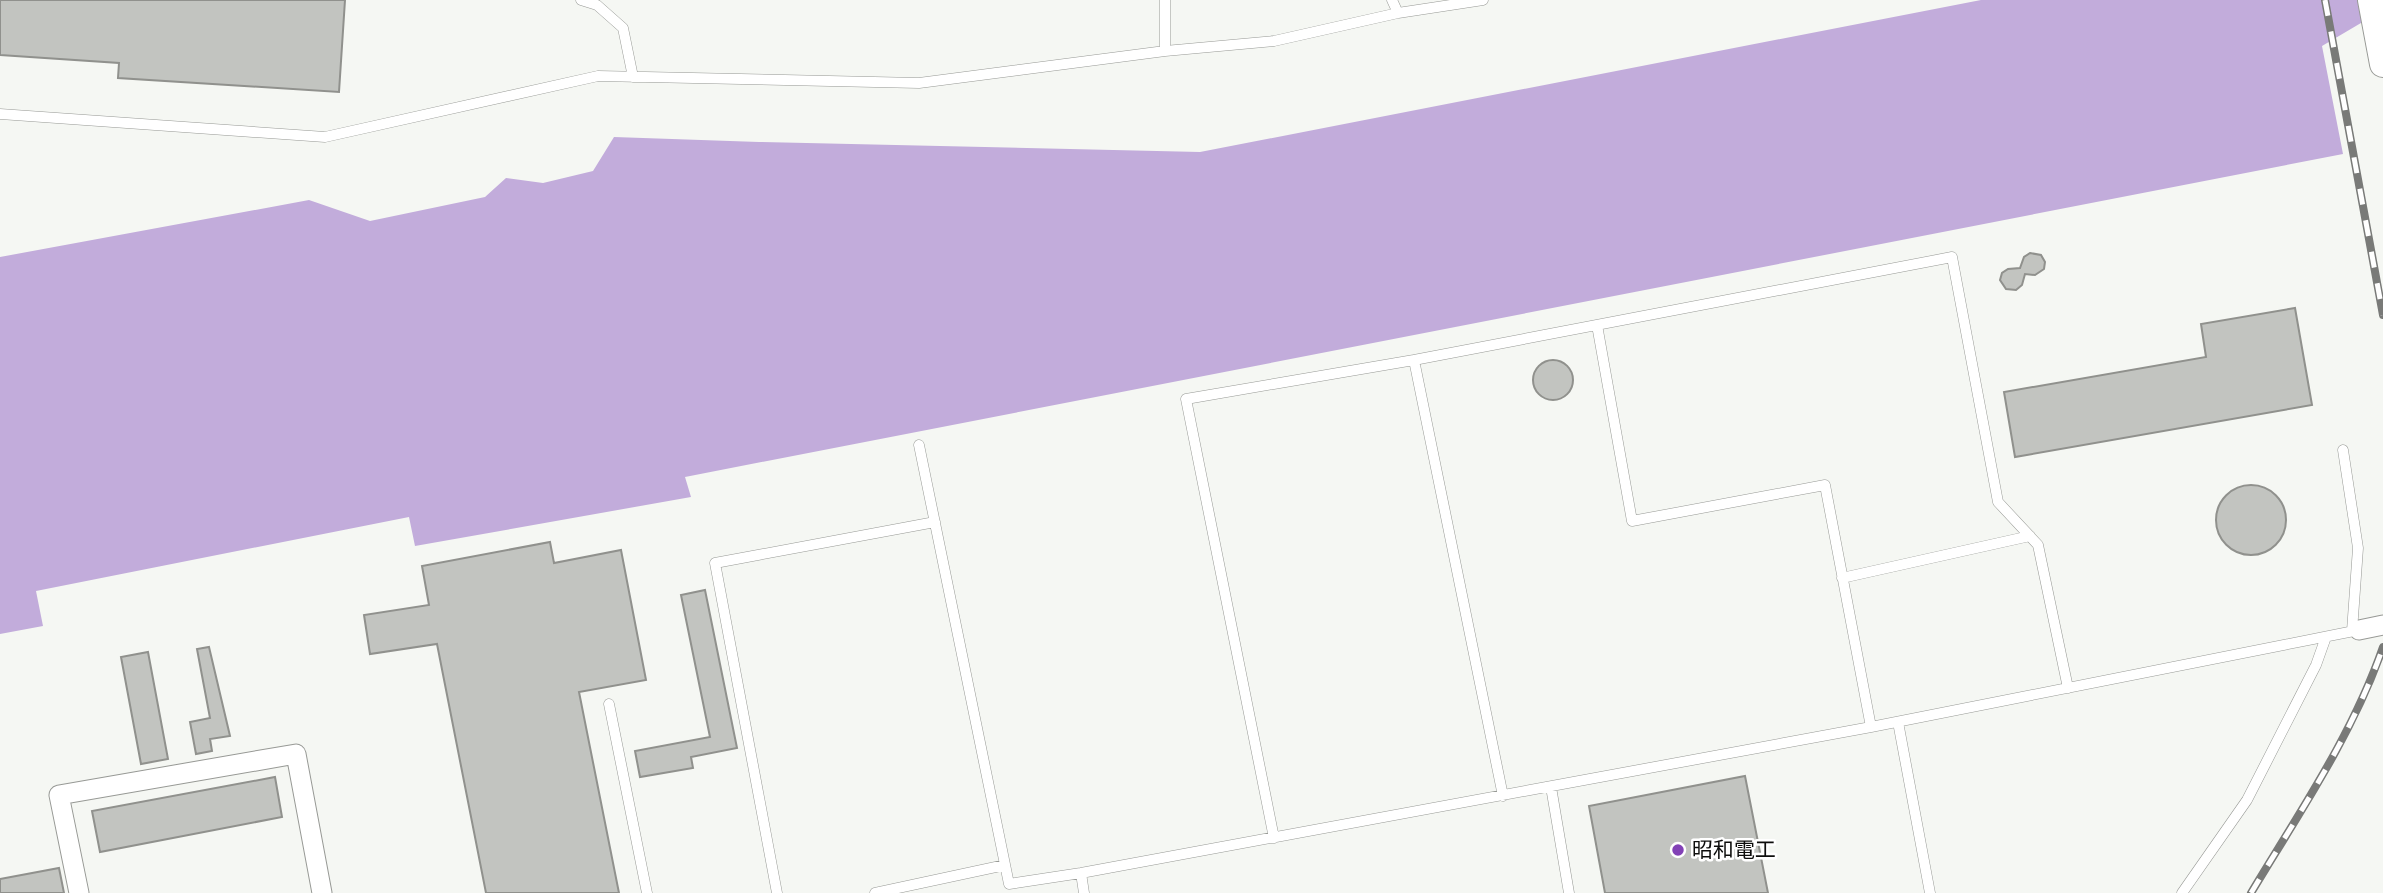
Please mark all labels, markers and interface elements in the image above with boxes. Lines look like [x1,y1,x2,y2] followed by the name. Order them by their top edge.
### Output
[1692,837,1776,863] place label: 昭和電工
[1670,842,1686,858] marker: 昭和電工

